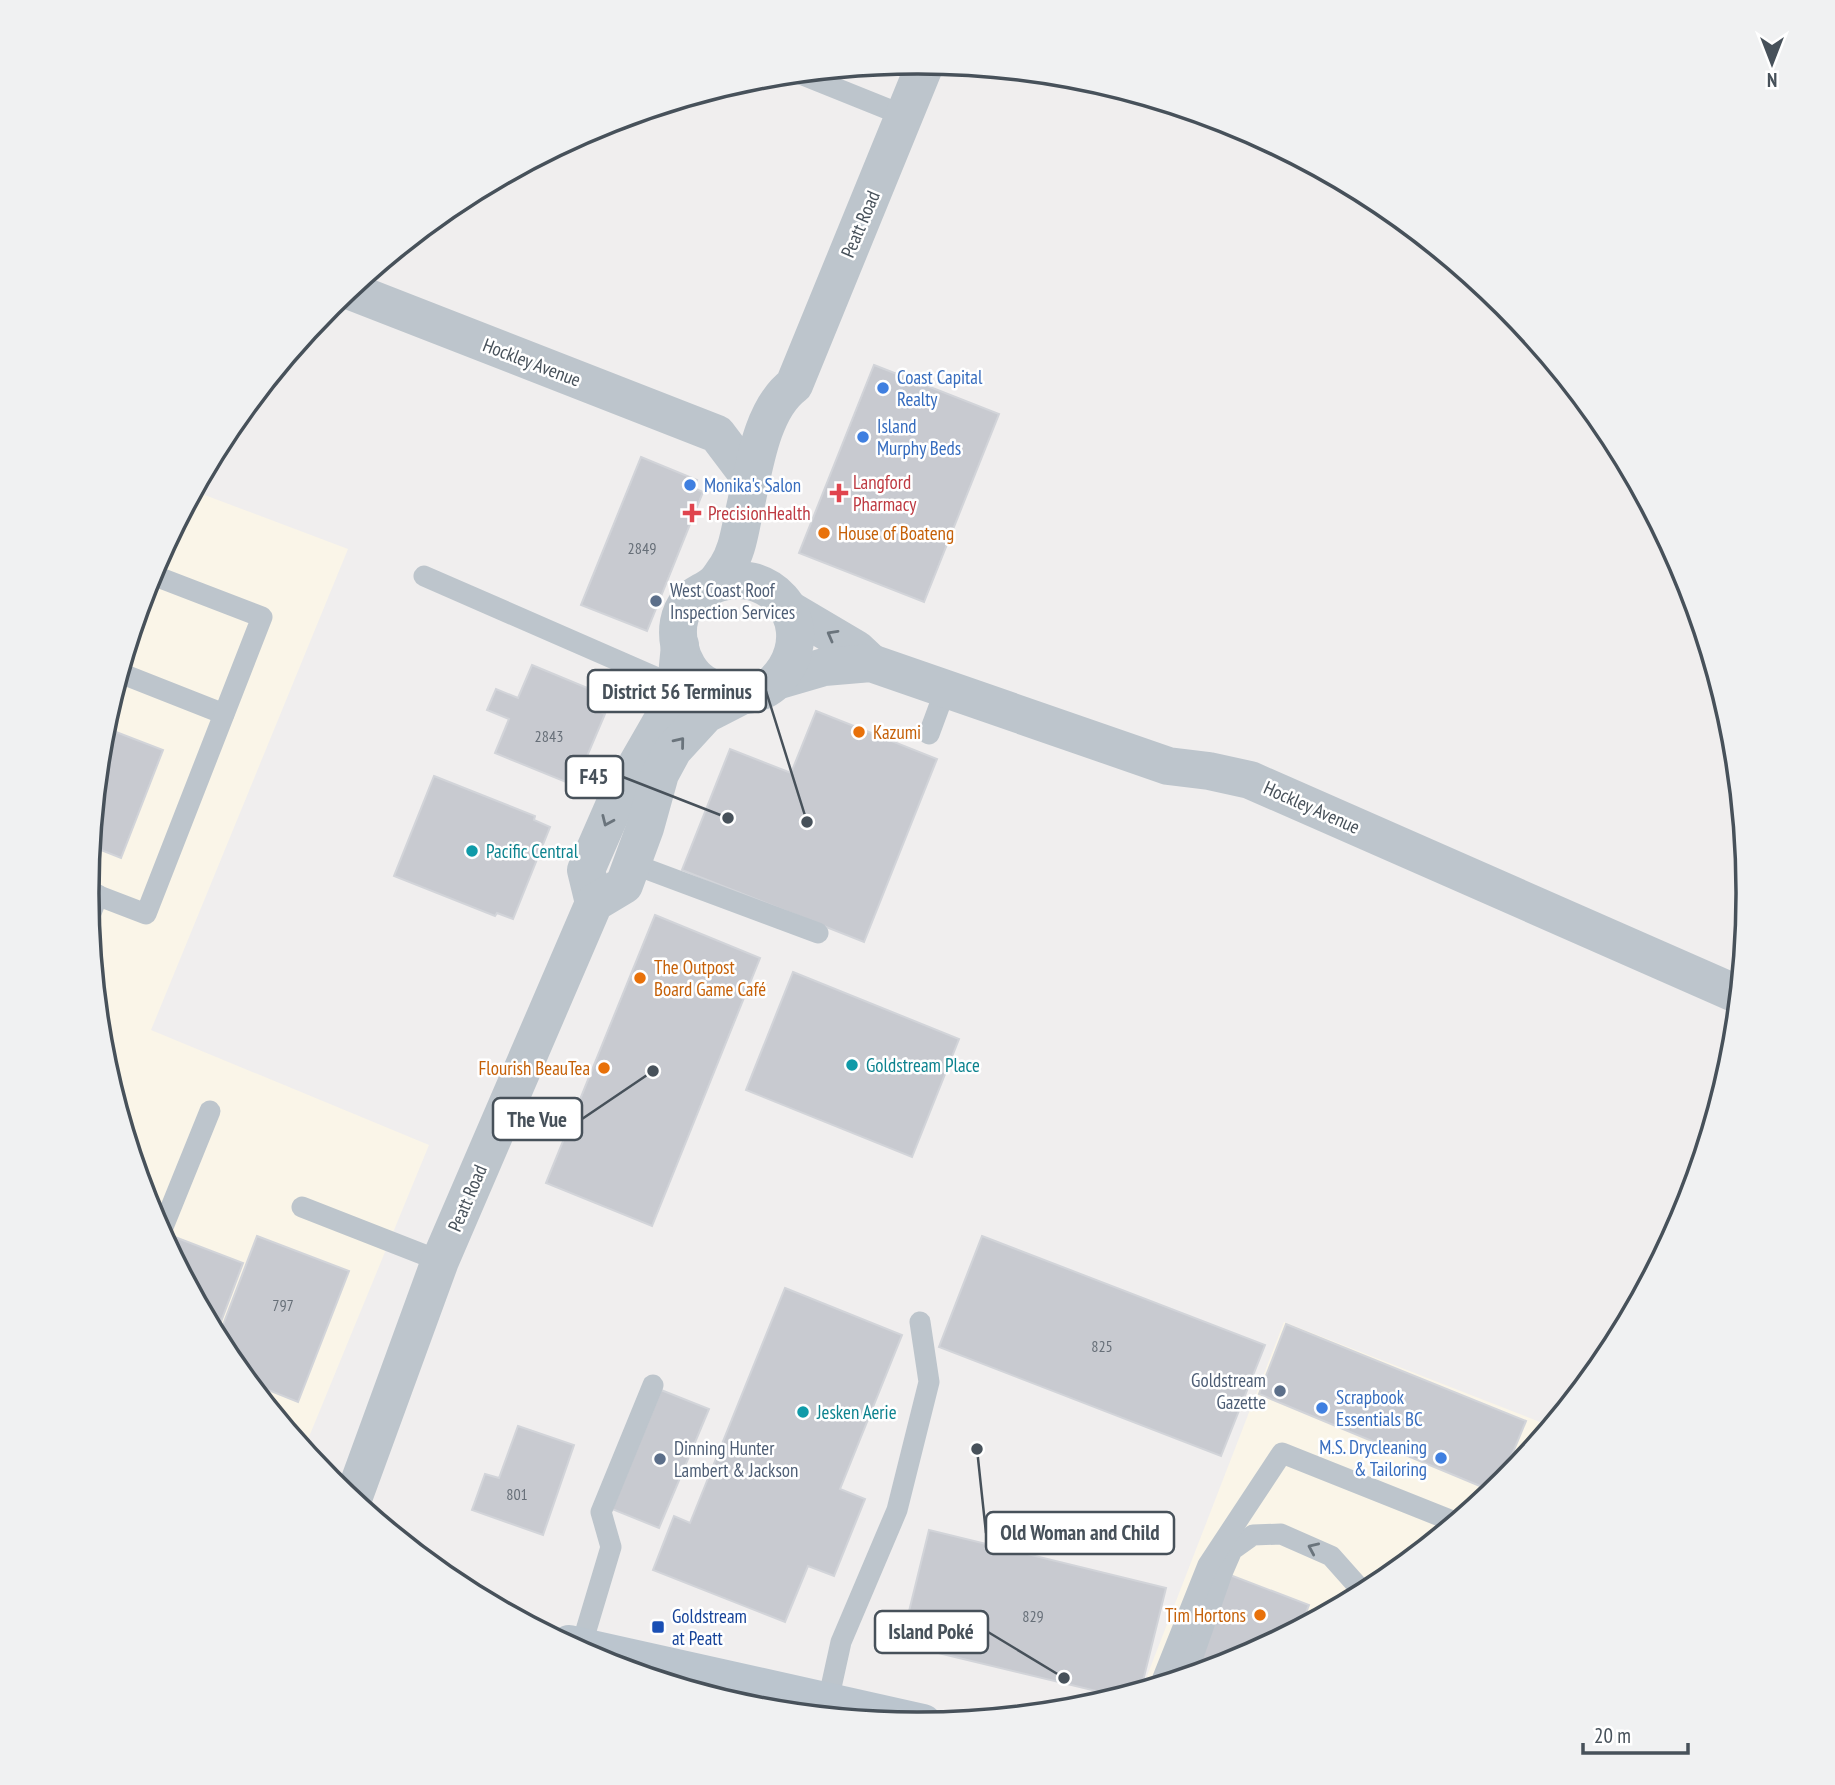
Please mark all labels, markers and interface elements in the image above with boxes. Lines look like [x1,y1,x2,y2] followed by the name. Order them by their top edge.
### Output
[1737,28,1807,98] north arrow
[1767,68,1777,92] text: N
[835,187,885,261] street label: Peatt Road
[480,332,584,392] street label: Hockley Avenue
[897,365,983,411] place label: Coast Capital Realty
[875,380,891,396] marker: Coast Capital Realty
[877,414,961,460] place label: Island Murphy Beds
[855,429,871,445] marker: Island Murphy Beds
[853,470,917,516] place label: Langford Pharmacy
[704,473,801,497] place label: Monika's Salon
[682,477,698,493] marker: Monika's Salon
[831,485,847,501] marker: Langford Pharmacy
[708,501,811,525] place label: PrecisionHealth
[682,503,702,523] marker: PrecisionHealth
[838,521,954,545] place label: House of Boateng
[816,525,832,541] marker: House of Boateng
[628,538,656,558] house number: 2849
[670,578,795,624] place label: West Coast Roof Inspection Services
[648,593,664,609] marker: West Coast Roof Inspection Services
[827,630,839,643] one-way arrow
[588,670,766,712] callout: District 56 Terminus
[602,678,752,705] text: District 56 Terminus
[873,720,921,744] place label: Kazumi
[851,724,867,740] marker: Kazumi
[535,726,563,746] house number: 2843
[671,737,684,749] one-way arrow
[566,756,623,798] callout: F45
[580,763,608,790] text: F45
[1260,775,1364,839] street label: Hockley Avenue
[601,814,615,827] one-way arrow
[486,839,579,863] place label: Pacific Central
[464,843,480,859] marker: Pacific Central
[654,955,766,1001] place label: The Outpost Board Game Café
[632,970,648,986] marker: The Outpost Board Game Café
[866,1053,980,1077] place label: Goldstream Place
[479,1056,590,1080] place label: Flourish BeauTea
[844,1057,860,1073] marker: Goldstream Place
[596,1060,612,1076] marker: Flourish BeauTea
[493,1098,582,1140] callout: The Vue
[507,1106,567,1133] text: The Vue
[442,1161,492,1235] street label: Peatt Road
[272,1295,294,1315] house number: 797
[1091,1336,1113,1356] house number: 825
[1191,1368,1266,1414] place label: Goldstream Gazette
[1272,1383,1288,1399] marker: Goldstream Gazette
[1336,1385,1423,1431] place label: Scrapbook Essentials BC
[816,1400,897,1424] place label: Jesken Aerie
[1314,1400,1330,1416] marker: Scrapbook Essentials BC
[795,1404,811,1420] marker: Jesken Aerie
[1319,1435,1427,1481] place label: M.S. Drycleaning & Tailoring
[674,1436,798,1482] place label: Dinning Hunter Lambert & Jackson
[1433,1450,1449,1466] marker: M.S. Drycleaning & Tailoring
[652,1451,668,1467] marker: Dinning Hunter Lambert & Jackson
[506,1484,528,1504] house number: 801
[986,1512,1174,1554] callout: Old Woman and Child
[1000,1519,1160,1546] text: Old Woman and Child
[1308,1542,1320,1556] one-way arrow
[1165,1603,1246,1627] place label: Tim Hortons
[672,1604,747,1650] place label: Goldstream at Peatt
[1022,1606,1044,1626] house number: 829
[1252,1607,1268,1623] marker: Tim Hortons
[875,1611,988,1653] callout: Island Poké
[888,1618,974,1645] text: Island Poké
[650,1619,666,1635] marker: Goldstream at Peatt
[1583,1712,1688,1756] scale bar
[1594,1722,1631,1749] text: 20 m

